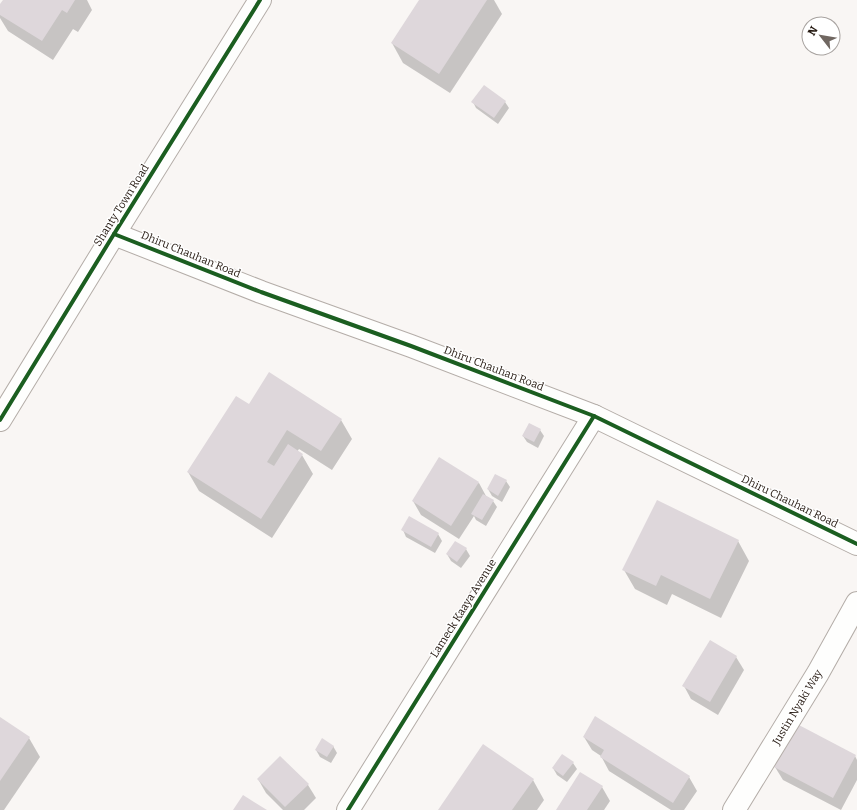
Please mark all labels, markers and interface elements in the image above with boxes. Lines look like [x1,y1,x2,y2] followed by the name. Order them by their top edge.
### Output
[801,16,841,56] north arrow
[805,24,821,38] text: N
[91,162,152,249] street label: Shanty Town Road
[139,229,243,281] street label: Dhiru Chauhan Road
[442,343,546,394] street label: Dhiru Chauhan Road
[739,472,841,531] street label: Dhiru Chauhan Road
[428,557,499,660] street label: Lameck Kaaya Avenue
[769,667,825,748] street label: Justin Nyaki Way

